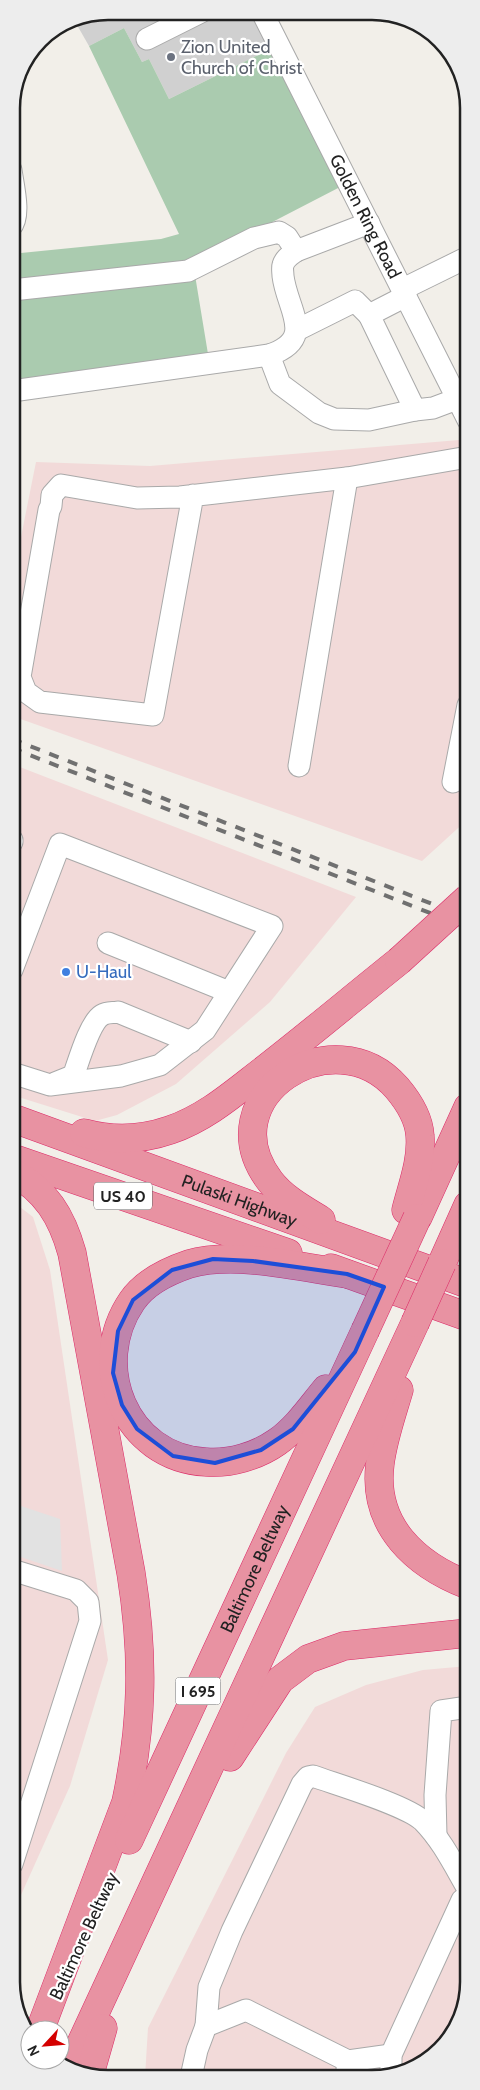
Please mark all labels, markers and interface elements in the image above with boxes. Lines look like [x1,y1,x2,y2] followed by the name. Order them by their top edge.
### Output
[181,36,302,79] place label: Zion United Church of Christ
[165,51,177,63] marker: Zion United Church of Christ
[325,151,406,282] street label: Golden Ring Road
[76,961,132,983] place label: U-Haul
[60,966,72,978] marker: U-Haul
[179,1170,300,1232] street label: Pulaski Highway
[94,1182,152,1210] road number: US 40
[216,1501,294,1636] street label: Baltimore Beltway
[176,1678,220,1704] road number: I 695
[45,1869,123,2003] street label: Baltimore Beltway
[20,2020,70,2070] north arrow
[23,2042,44,2059] text: N

